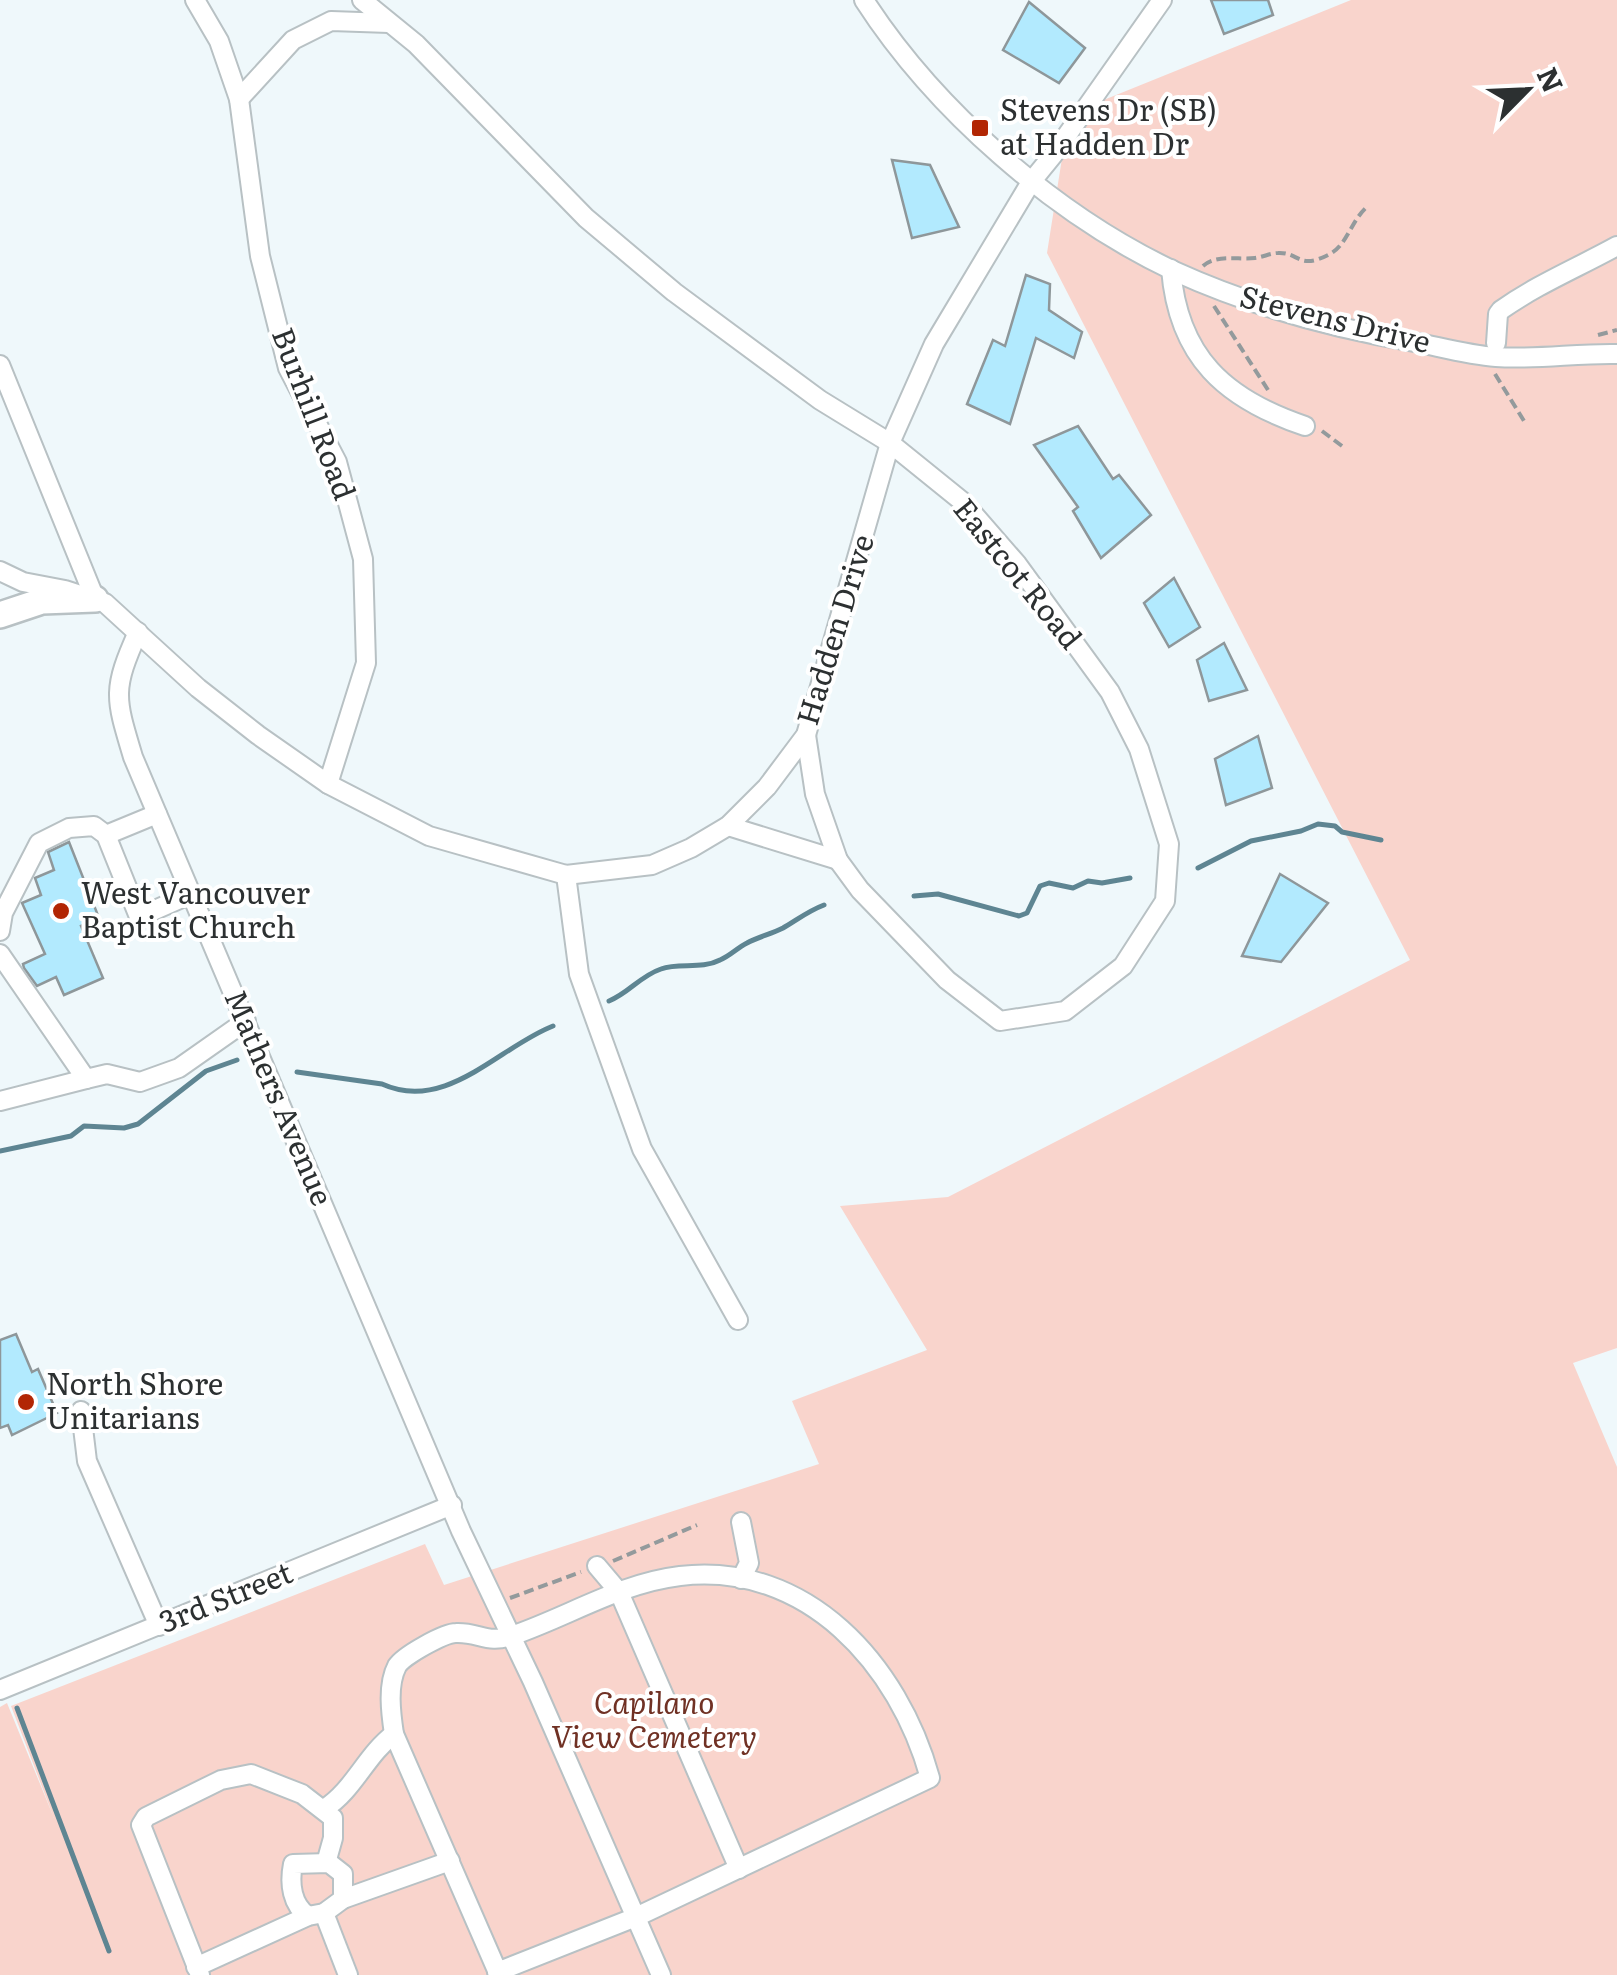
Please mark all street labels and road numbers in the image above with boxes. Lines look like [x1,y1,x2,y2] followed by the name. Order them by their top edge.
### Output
[1236,272,1436,362] street label: Stevens Drive
[263,320,369,505] street label: Burhill Road
[945,487,1094,657] street label: Eastcot Road
[783,528,883,730] street label: Hadden Drive
[215,982,346,1212] street label: Mathers Avenue
[152,1549,298,1642] street label: 3rd Street

